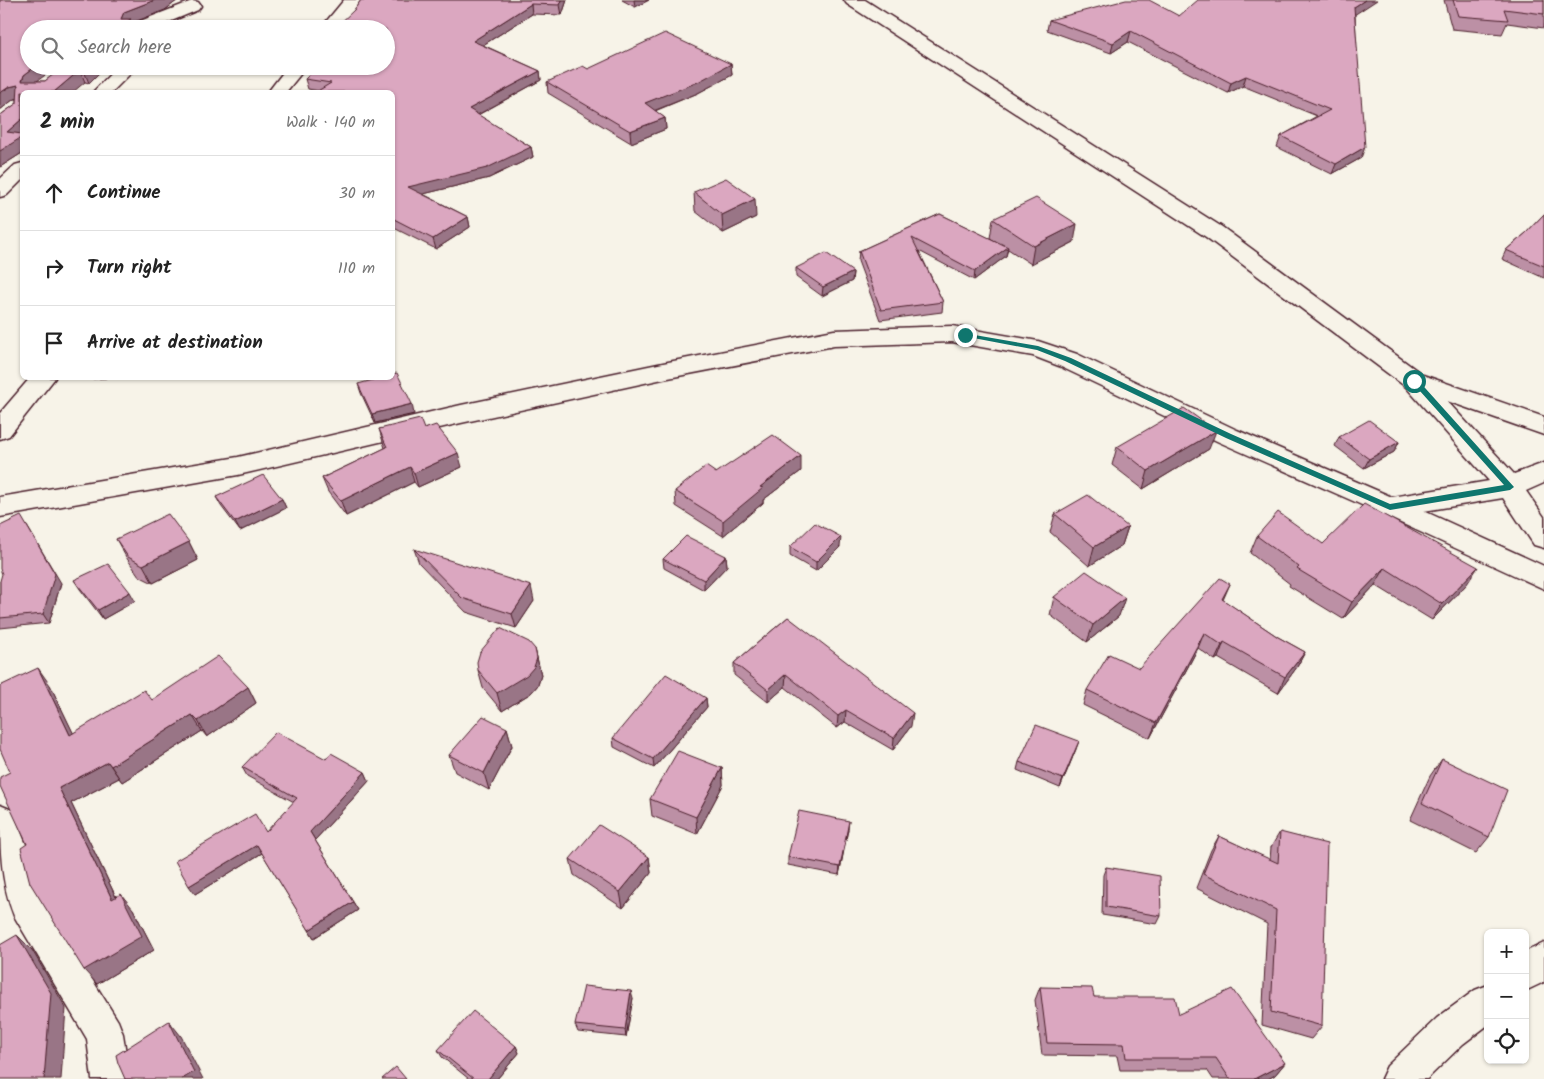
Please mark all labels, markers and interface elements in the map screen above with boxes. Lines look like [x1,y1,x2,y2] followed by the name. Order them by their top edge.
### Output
[20,20,395,75] search box
[78,33,172,63] text: Search here
[38,34,66,62] icon: search
[40,106,95,139] text: 2 min
[286,110,375,135] text: Walk · 140 m
[87,178,160,208] text: Continue
[40,179,68,207] icon: ahead
[339,181,375,206] text: 30 m
[87,253,172,283] text: Turn right
[40,254,68,282] icon: right
[338,256,375,281] text: 110 m
[954,324,977,347] route end
[87,328,263,358] text: Arrive at destination
[40,329,68,357] icon: arrive
[1403,370,1426,393] route start
[1484,929,1529,1064] map controls
[1484,929,1529,974] button: +
[1484,974,1529,1019] button: −
[1484,1019,1529,1064] button: locate

